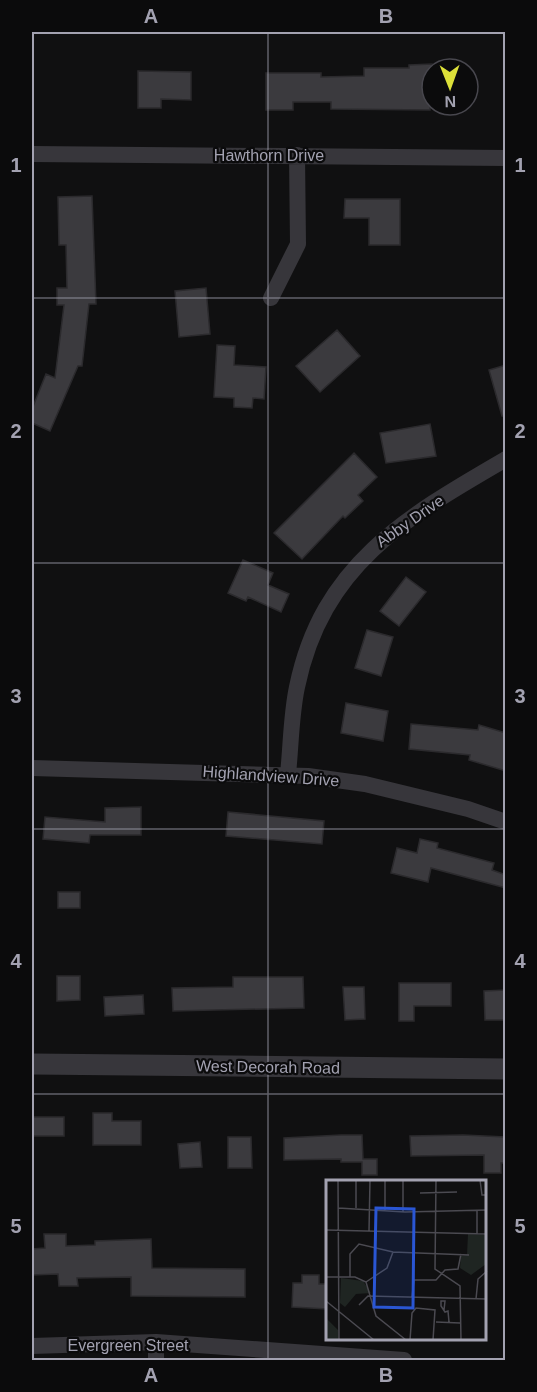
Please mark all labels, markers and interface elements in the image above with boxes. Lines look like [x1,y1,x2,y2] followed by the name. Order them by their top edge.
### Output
[144,5,158,27] text: A
[379,5,393,27] text: B
[420,57,480,117] north arrow
[444,93,456,110] text: N
[214,147,324,164] street label: Hawthorn Drive
[10,154,22,176] text: 1
[514,154,526,176] text: 1
[10,420,22,442] text: 2
[514,420,526,442] text: 2
[373,492,447,550] street label: Abby Drive
[10,685,22,707] text: 3
[514,685,526,707] text: 3
[202,763,340,789] street label: Highlandview Drive
[10,950,22,972] text: 4
[514,950,526,972] text: 4
[196,1057,340,1077] street label: West Decorah Road
[326,1180,486,1341] inset map
[10,1215,22,1237] text: 5
[514,1215,526,1237] text: 5
[68,1337,189,1354] street label: Evergreen Street
[144,1364,158,1386] text: A
[379,1364,393,1386] text: B

